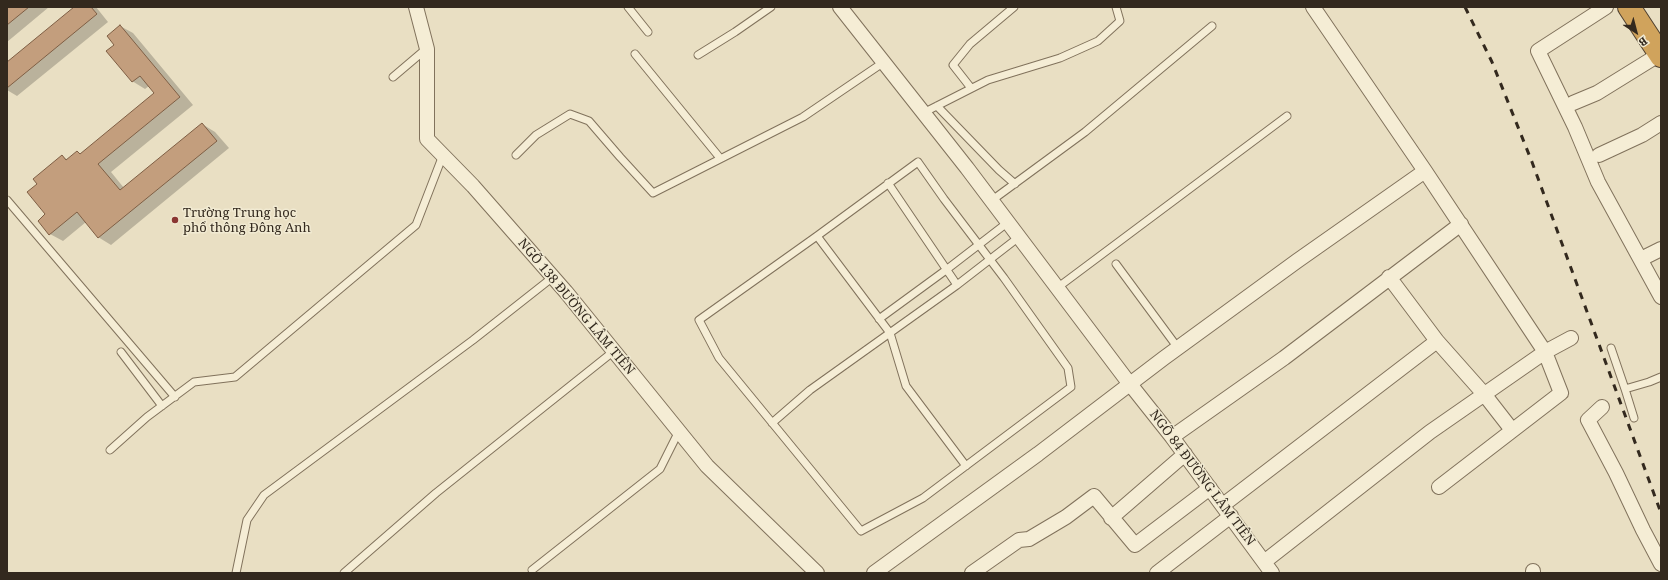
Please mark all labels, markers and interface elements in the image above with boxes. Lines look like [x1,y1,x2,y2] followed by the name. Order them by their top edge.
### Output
[1616,12,1656,52] north arrow
[1636,34,1651,50] text: B
[183,205,311,236] place label: Trường Trung học phổ thông Đông Anh
[170,215,180,225] marker: Trường Trung học phổ thông Đông Anh
[514,236,638,378] street label: NGÕ 138 ĐƯỜNG LÂM TIÊN
[1146,407,1258,549] street label: NGÕ 84 ĐƯỜNG LÂM TIÊN

